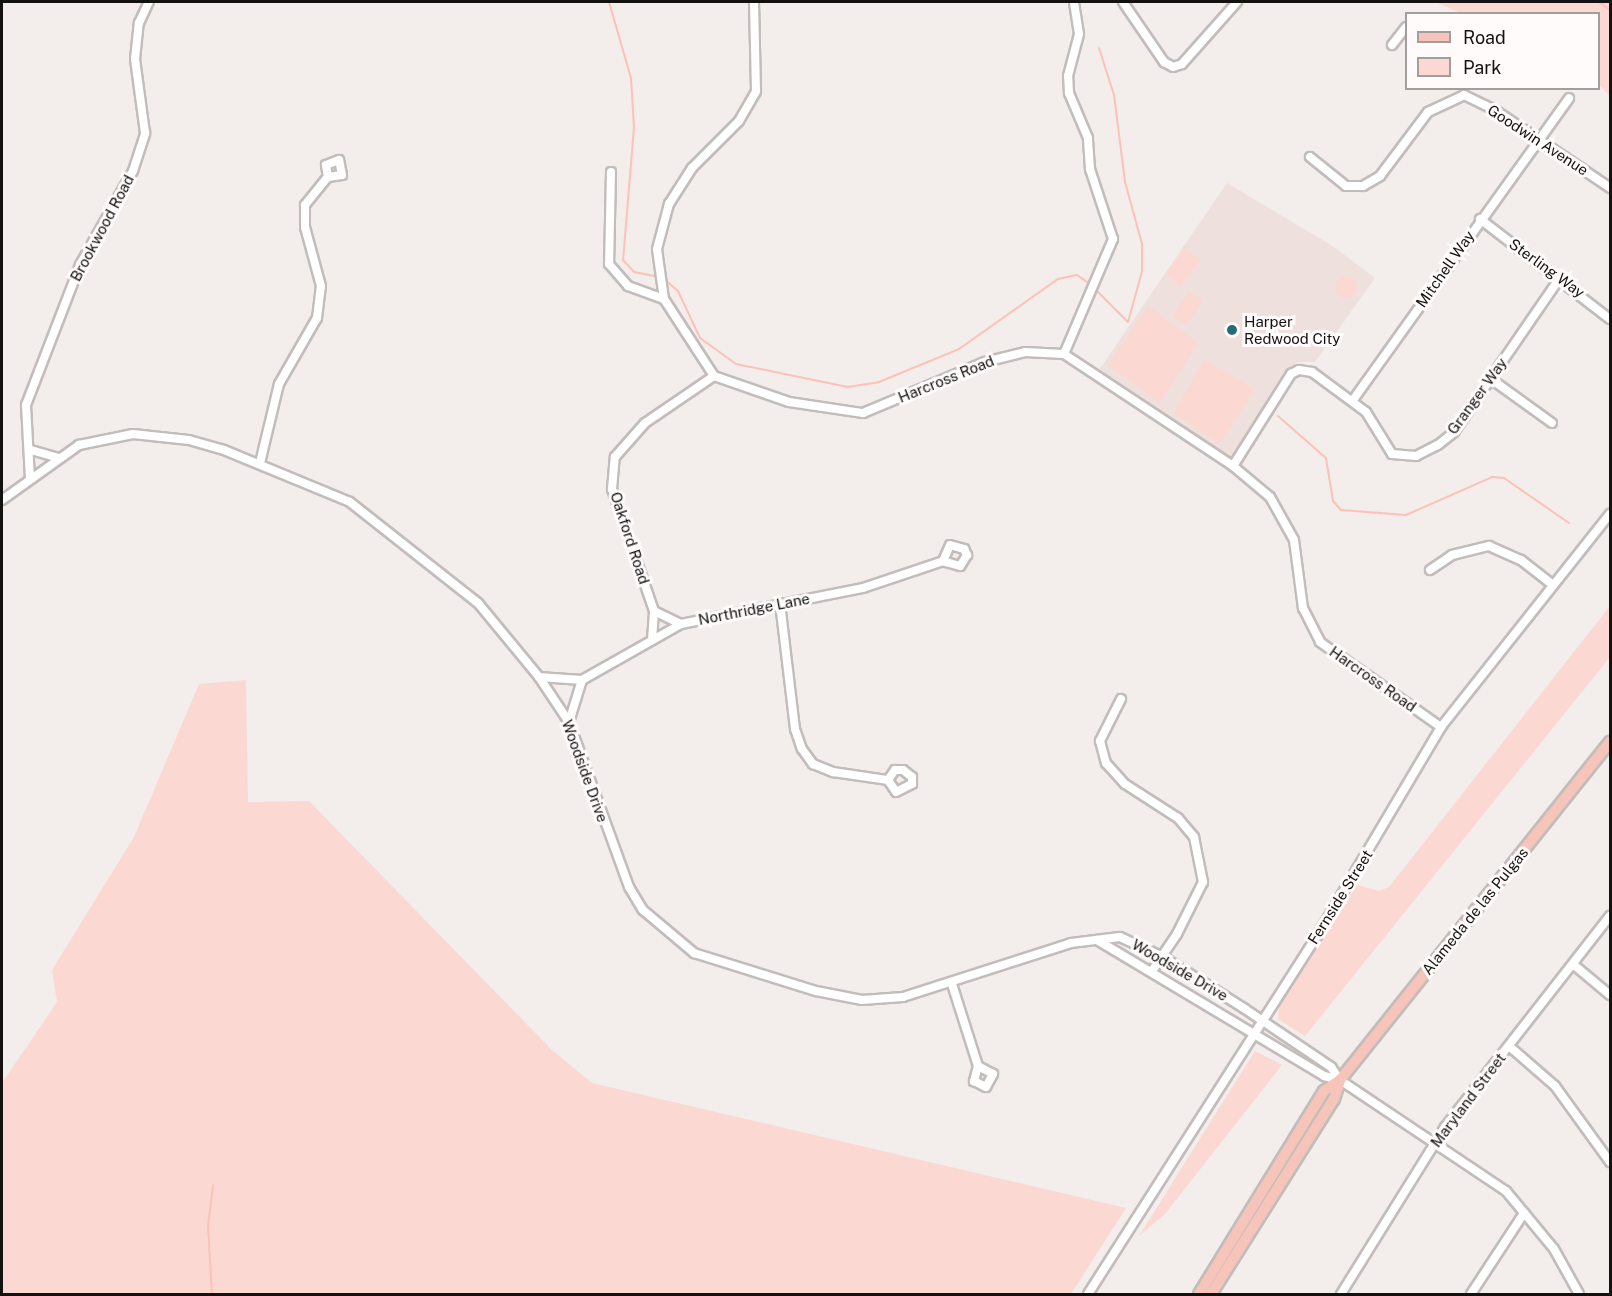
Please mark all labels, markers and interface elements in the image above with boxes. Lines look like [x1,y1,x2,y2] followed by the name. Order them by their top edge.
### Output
[1405,12,1600,90] legend
[1463,27,1506,48] text: Road
[1463,57,1501,78] text: Park
[1484,101,1592,179] street label: Goodwin Avenue
[66,172,138,284] street label: Brookwood Road
[1412,227,1478,311] street label: Mitchell Way
[1506,234,1588,302] street label: Sterling Way
[1244,312,1340,347] place label: Harper Redwood City
[1225,323,1239,337] marker: Harper Redwood City
[895,352,997,406] street label: Harcross Road
[1443,354,1511,438] street label: Granger Way
[607,490,653,586] street label: Oakford Road
[697,589,811,629] street label: Northridge Lane
[1326,642,1420,716] street label: Harcross Road
[558,717,612,825] street label: Woodside Drive
[1418,844,1532,978] street label: Alameda de las Pulgas
[1304,847,1376,947] street label: Fernside Street
[1129,935,1231,1005] street label: Woodside Drive
[1427,1049,1509,1151] street label: Maryland Street

